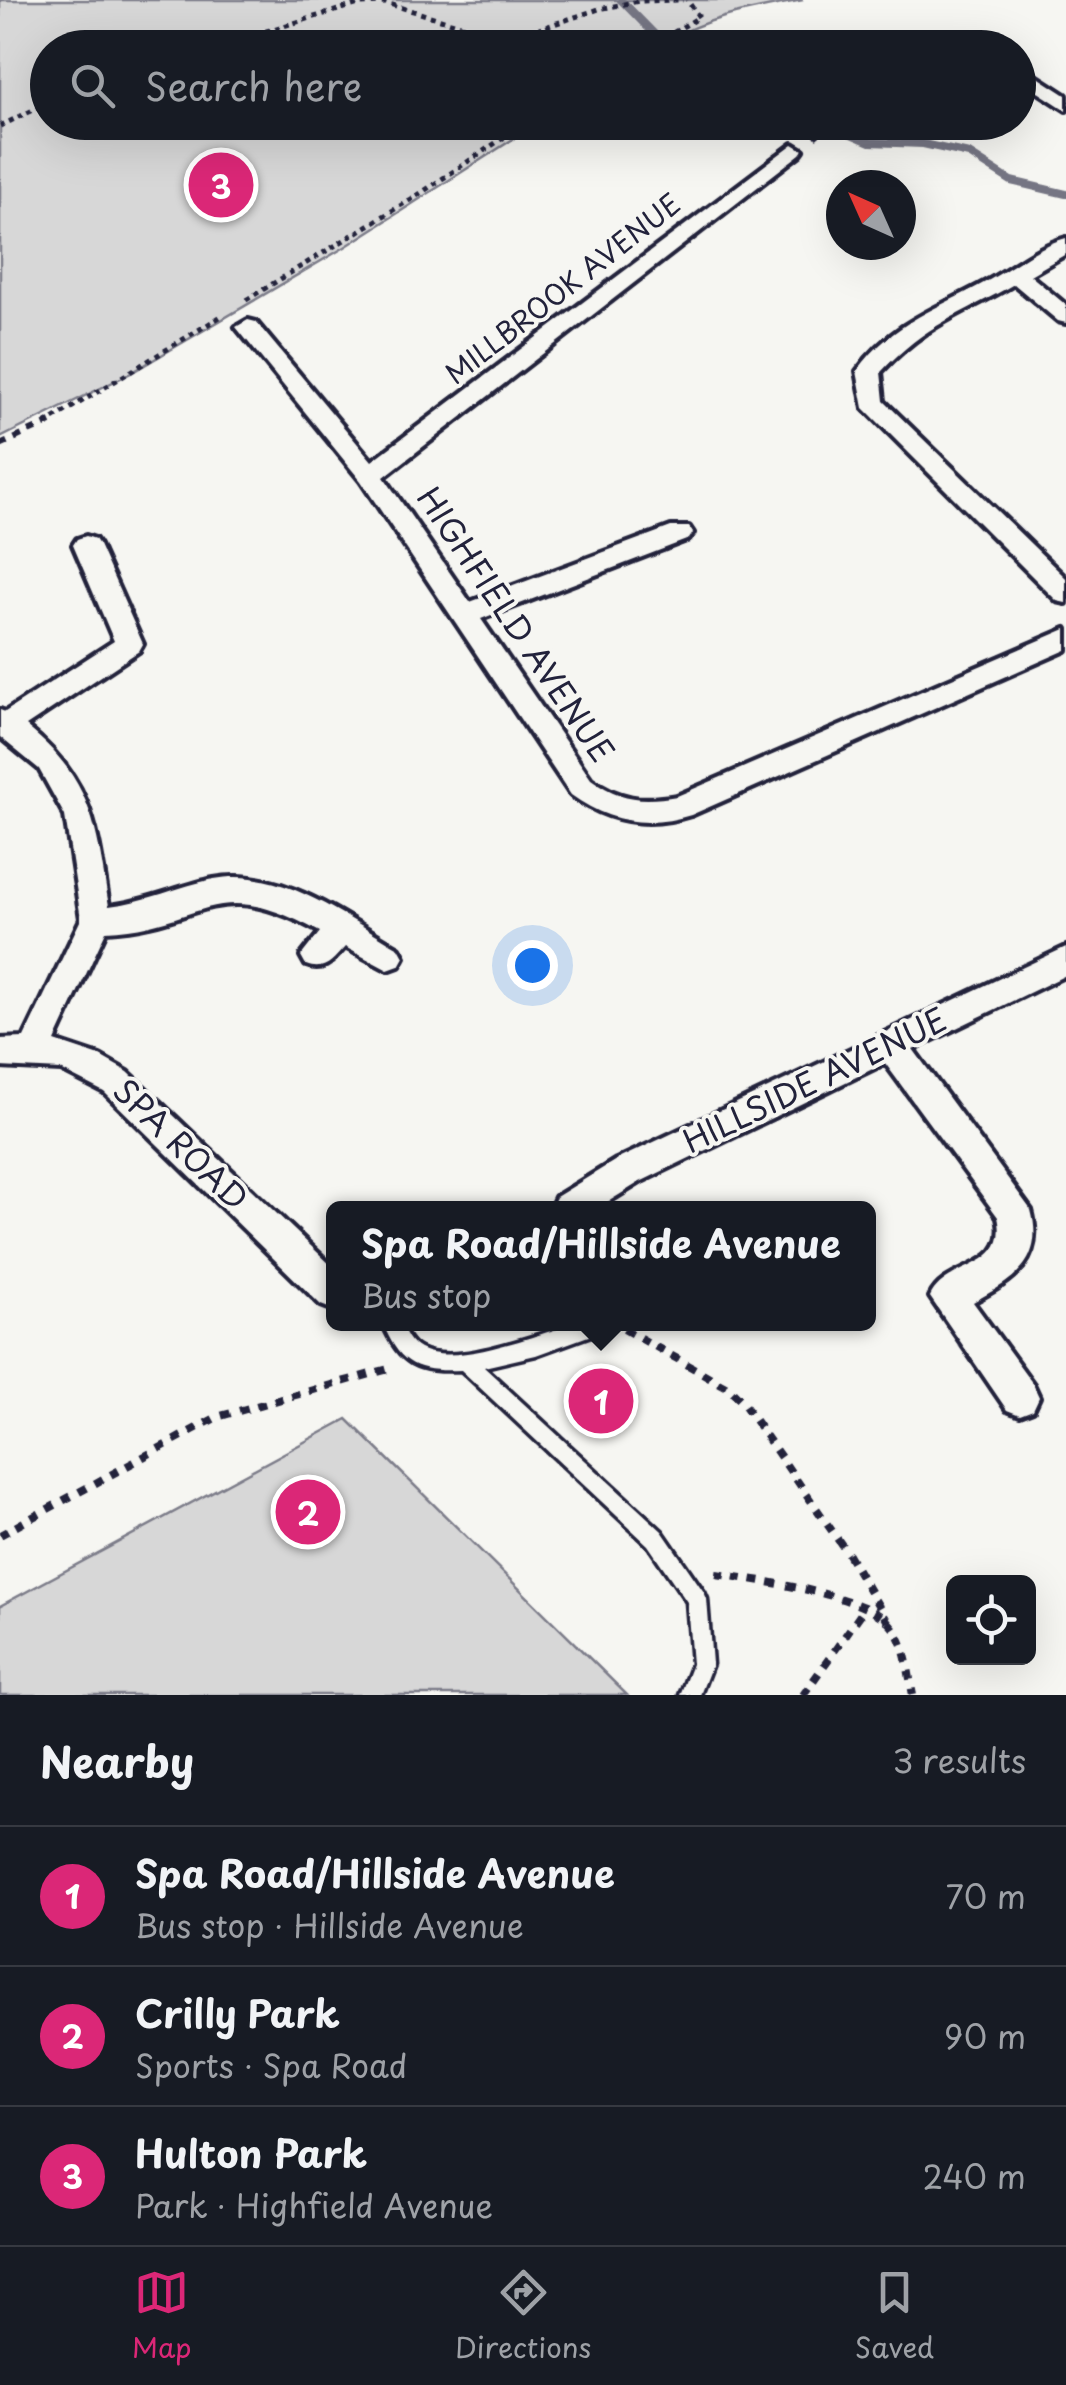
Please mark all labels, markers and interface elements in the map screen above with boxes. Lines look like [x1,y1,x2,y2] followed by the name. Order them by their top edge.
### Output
[30,30,1036,140] search box
[145,57,362,114] text: Search here
[65,58,120,113] icon: search
[188,148,254,222] pin: 3
[826,170,916,260] north arrow
[435,182,689,394] street label: MILLBROOK AVENUE
[406,476,627,771] street label: HIGHFIELD AVENUE
[507,940,558,991] your location
[674,994,954,1164] street label: HILLSIDE AVENUE
[103,1067,260,1220] street label: SPA ROAD
[326,1201,876,1331] popup
[361,1214,841,1271] text: Spa Road/Hillside Avenue
[361,1271,491,1319] text: Bus stop
[568,1364,634,1438] pin: 1
[276,1474,340,1550] pin: 2
[946,1575,1036,1665] map controls
[946,1575,1036,1665] button: locate
[40,1729,194,1792] text: Nearby
[892,1736,1026,1784] text: 3 results
[135,1844,615,1901] text: Spa Road/Hillside Avenue
[65,1872,80,1920] text: 1
[946,1872,1026,1920] text: 70 m
[135,1901,524,1949] text: Bus stop · Hillside Avenue
[135,1984,340,2041] text: Crilly Park
[61,2012,84,2060] text: 2
[944,2012,1026,2060] text: 90 m
[135,2041,407,2089] text: Sports · Spa Road
[135,2124,367,2181] text: Hulton Park
[62,2152,83,2200] text: 3
[923,2152,1026,2200] text: 240 m
[135,2181,493,2229] text: Park · Highfield Avenue
[132,2265,192,2368] tab: Map
[455,2265,591,2368] tab: Directions
[855,2265,934,2368] tab: Saved

